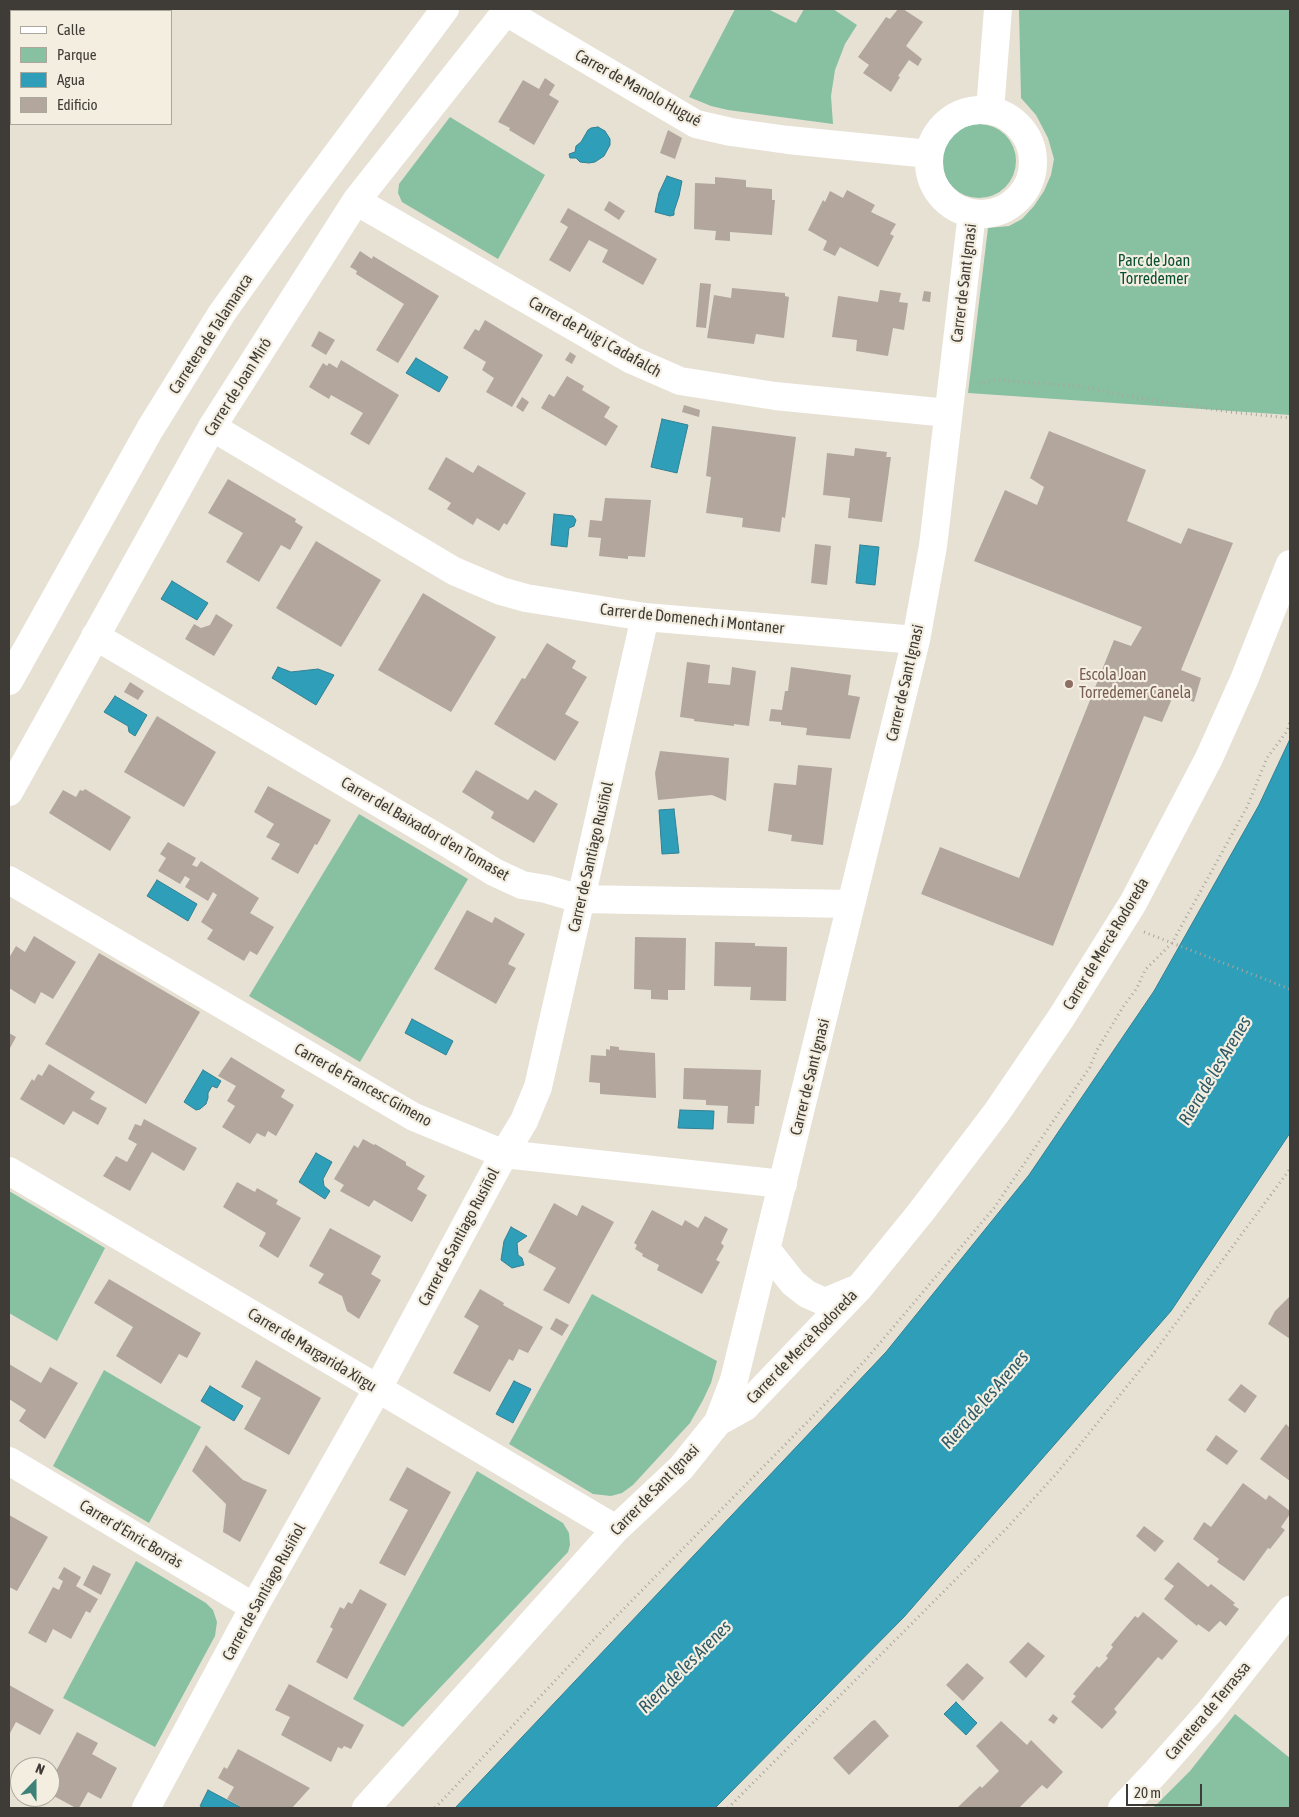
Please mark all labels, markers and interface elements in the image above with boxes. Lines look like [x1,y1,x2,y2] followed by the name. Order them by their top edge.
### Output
[10,10,172,125] legend
[57,21,85,38] text: Calle
[571,45,705,131] street label: Carrer de Manolo Hugué
[57,46,97,63] text: Parque
[57,71,85,88] text: Agua
[57,96,98,113] text: Edificio
[947,223,981,343] street label: Carrer de Sant Ignasi
[1118,251,1190,289] park label: Parc de Joan Torredemer
[165,270,257,398] street label: Carretera de Talamanca
[525,293,665,381] street label: Carrer de Puig i Cadafalch
[200,334,276,440] street label: Carrer de Joan Miró
[599,600,785,638] street label: Carrer de Domenech i Montaner
[882,623,928,743] street label: Carrer de Sant Ignasi
[1079,665,1191,703] place label: Escola Joan Torredemer Canela
[1063,678,1075,690] marker: Escola Joan Torredemer Canela
[337,773,513,885] street label: Carrer del Baixador d'en Tomaset
[564,780,618,934] street label: Carrer de Santiago Rusiñol
[1059,874,1153,1014] street label: Carrer de Mercè Rodoreda
[1174,1013,1256,1129] water label: Riera de les Arenes
[786,1017,834,1137] street label: Carrer de Sant Ignasi
[291,1039,435,1131] street label: Carrer de Francesc Gimeno
[414,1165,504,1309] street label: Carrer de Santiago Rusiñol
[743,1286,861,1408] street label: Carrer de Mercè Rodoreda
[244,1304,380,1396] street label: Carrer de Margarida Xirgu
[937,1347,1033,1453] water label: Riera de les Arenes
[607,1440,703,1540] street label: Carrer de Sant Ignasi
[76,1496,186,1572] street label: Carrer d'Enric Borràs
[218,1520,310,1664] street label: Carrer de Santiago Rusiñol
[634,1616,736,1718] water label: Riera de les Arenes
[1161,1658,1255,1764] street label: Carretera de Terrassa
[10,1757,60,1807] north arrow
[33,1760,47,1778] text: N
[1129,1774,1205,1806] scale bar
[1134,1784,1161,1801] text: 20 m

